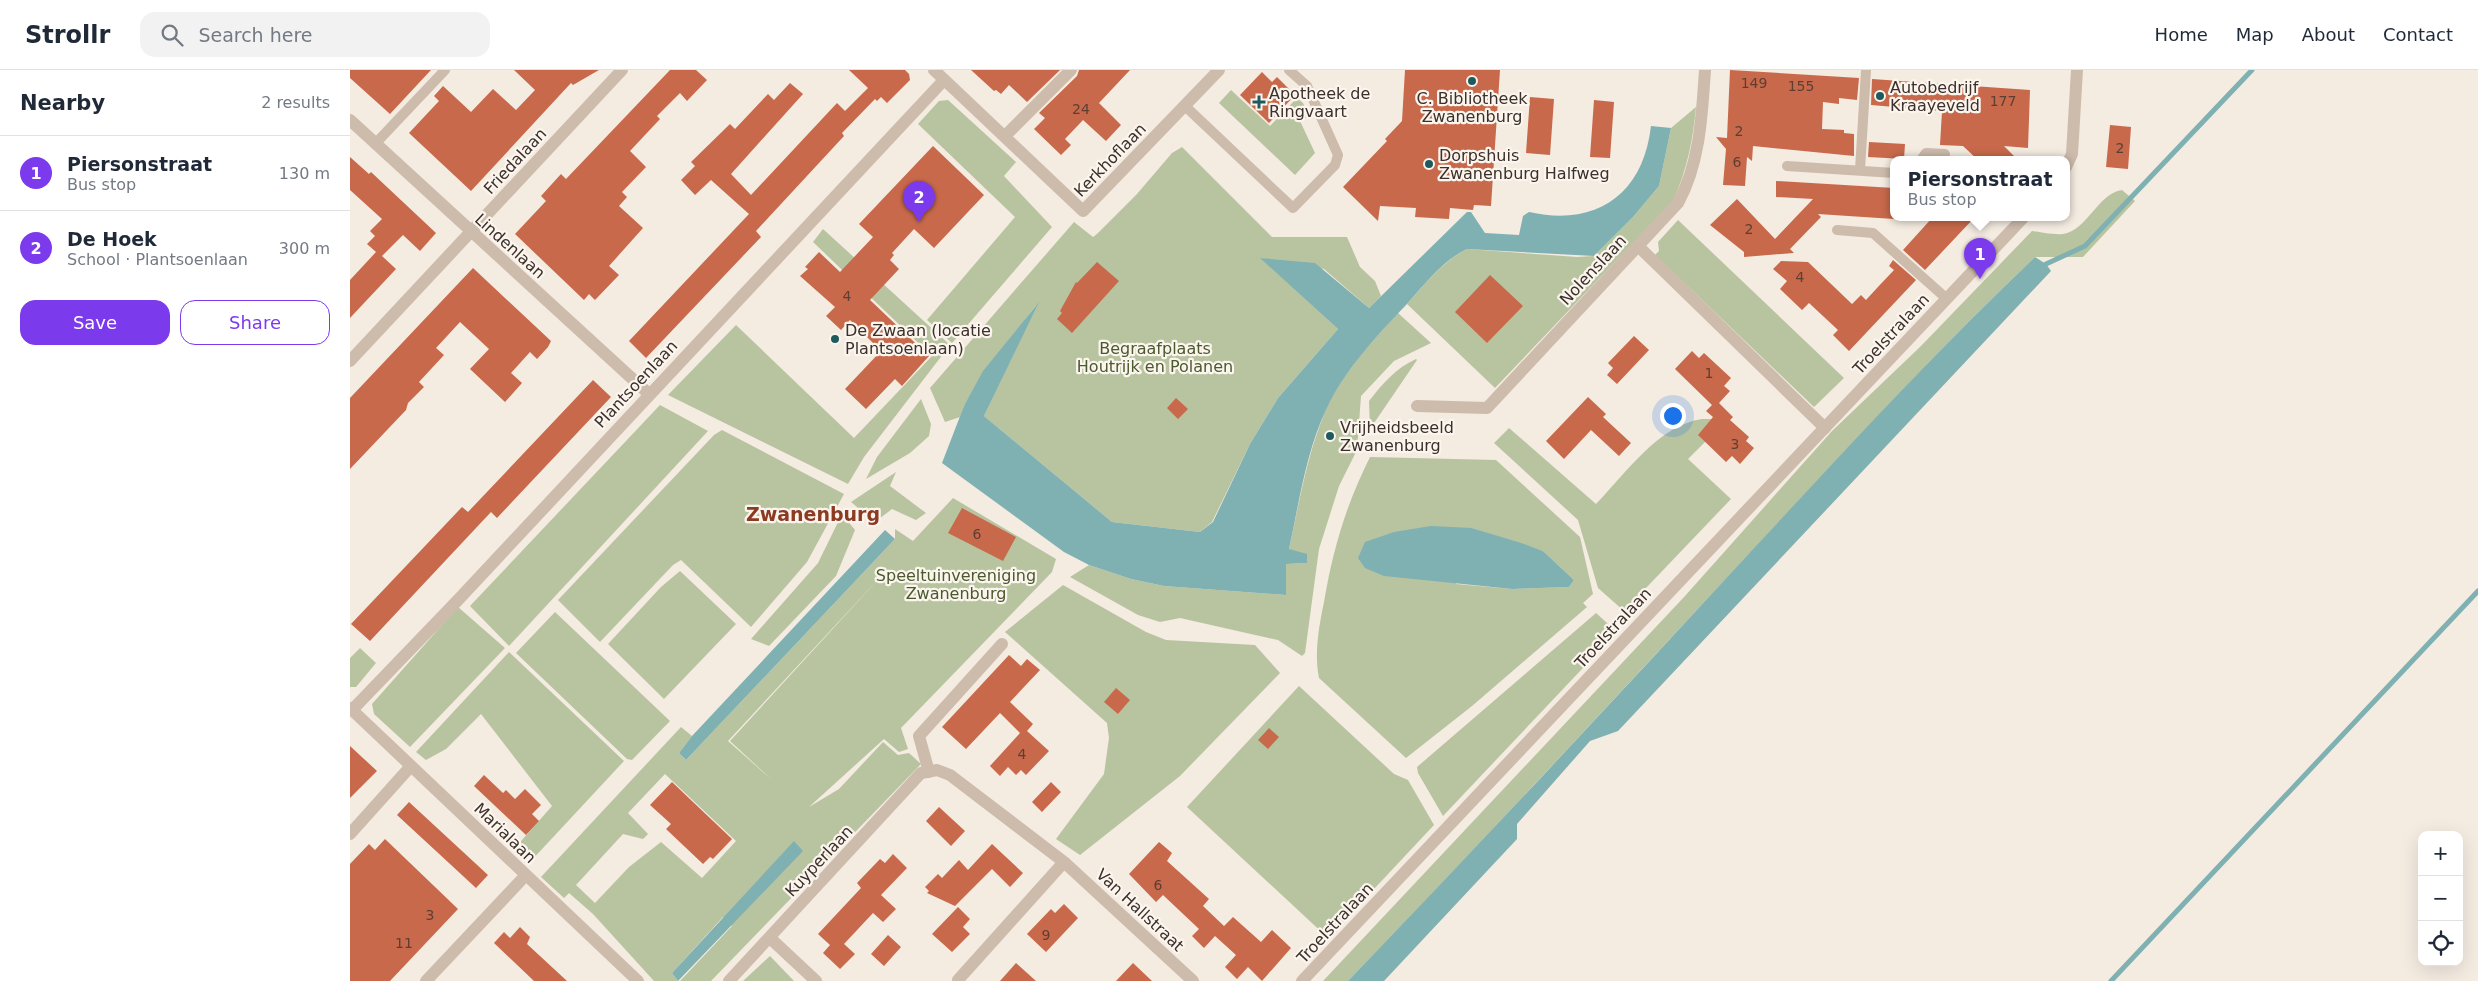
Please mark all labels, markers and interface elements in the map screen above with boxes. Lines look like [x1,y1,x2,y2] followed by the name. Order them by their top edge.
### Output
[140,12,490,57] search box
[25,21,110,49] text: Strollr
[158,21,186,49] icon: search
[198,24,313,46] text: Search here
[2155,24,2208,45] text: Home
[2236,24,2274,45] text: Map
[2302,24,2355,45] text: About
[2383,24,2453,45] text: Contact
[1466,75,1478,87] marker: C. Bibliotheek Zwanenburg
[1741,75,1767,91] house number: 149
[1788,78,1814,94] house number: 155
[1890,78,1980,115] place label: Autobedrijf Kraayeveld
[1269,84,1370,121] place label: Apotheek de Ringvaart
[1417,89,1528,126] place label: C. Bibliotheek Zwanenburg
[1874,90,1886,102] marker: Autobedrijf Kraayeveld
[20,91,105,115] text: Nearby
[261,93,330,112] text: 2 results
[1990,93,2016,109] house number: 177
[1253,96,1265,108] marker: Apotheek de Ringvaart
[1072,101,1090,117] house number: 24
[1070,119,1150,201] street label: Kerkhoflaan
[1735,123,1743,139] house number: 2
[480,124,550,198] street label: Friedalaan
[2116,140,2124,156] house number: 2
[1439,146,1610,183] place label: Dorpshuis Zwanenburg Halfweg
[67,153,212,175] text: Piersonstraat
[1733,154,1742,170] house number: 6
[1890,156,2070,221] popup
[1423,158,1435,170] marker: Dorpshuis Zwanenburg Halfweg
[30,164,42,183] text: 1
[279,164,330,183] text: 130 m
[1907,168,2053,190] text: Piersonstraat
[67,175,136,194] text: Bus stop
[903,181,935,222] pin: 2
[1907,190,1977,209] text: Bus stop
[471,210,549,282] street label: Lindenlaan
[1745,221,1753,237] house number: 2
[67,228,157,250] text: De Hoek
[1556,231,1630,309] street label: Nolenslaan
[1964,238,1996,279] pin: 1
[30,239,42,258] text: 2
[279,239,330,258] text: 300 m
[67,250,248,269] text: School · Plantsoenlaan
[1796,269,1805,285] house number: 4
[843,288,852,304] house number: 4
[1848,290,1933,379] street label: Troelstralaan
[20,300,170,345] button: Save
[180,300,330,345] button: Share
[845,321,991,358] place label: De Zwaan (locatie Plantsoenlaan)
[829,333,841,345] marker: De Zwaan (locatie Plantsoenlaan)
[591,336,681,432] street label: Plantsoenlaan
[1077,339,1233,376] park label: Begraafplaats Houtrijk en Polanen
[1705,365,1713,381] house number: 1
[1660,403,1686,429] your location
[1340,418,1454,455] place label: Vrijheidsbeeld Zwanenburg
[1324,430,1336,442] marker: Vrijheidsbeeld Zwanenburg
[1731,436,1739,452] house number: 3
[746,503,880,525] district label: Zwanenburg
[973,526,982,542] house number: 6
[876,566,1036,603] park label: Speeltuinvereniging Zwanenburg
[1570,584,1655,673] street label: Troelstralaan
[1018,746,1027,762] house number: 4
[470,799,540,867] street label: Marialaan
[781,822,857,900] street label: Kuyperlaan
[2418,831,2463,966] map controls
[2418,831,2463,876] button: +
[1092,865,1188,955] street label: Van Hallstraat
[2418,876,2463,921] button: −
[1154,877,1163,893] house number: 6
[1292,879,1377,968] street label: Troelstralaan
[426,907,434,923] house number: 3
[2418,921,2463,966] button: locate
[1042,927,1050,943] house number: 9
[395,935,413,951] house number: 11

